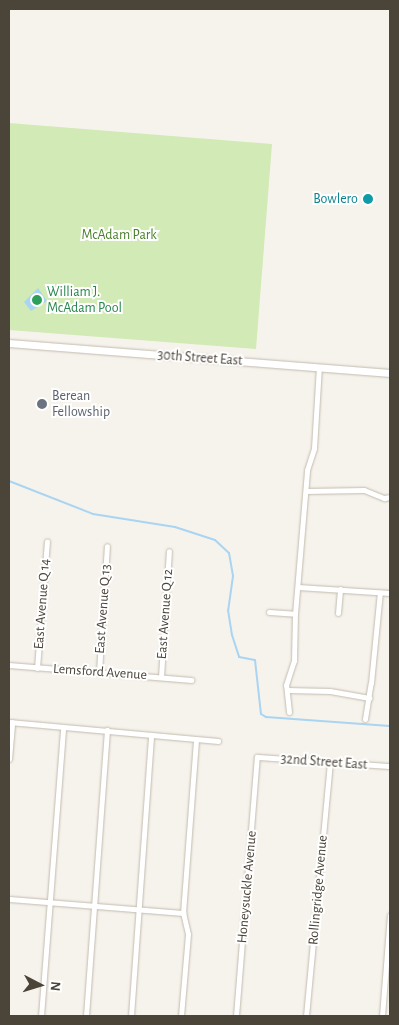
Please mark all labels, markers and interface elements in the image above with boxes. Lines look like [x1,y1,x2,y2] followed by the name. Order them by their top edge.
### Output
[313,191,358,207] place label: Bowlero
[362,193,374,205] marker: Bowlero
[81,227,157,243] park label: McAdam Park
[47,284,122,316] place label: William J. McAdam Pool
[31,294,43,306] marker: William J. McAdam Pool
[157,347,243,369] street label: 30th Street East
[52,388,110,421] place label: Berean Fellowship
[36,398,48,410] marker: Berean Fellowship
[30,558,54,650] street label: East Avenue Q 14
[91,564,115,654] street label: East Avenue Q 13
[153,568,177,660] street label: East Avenue Q 12
[52,660,148,684] street label: Lemsford Avenue
[280,751,368,773] street label: 32nd Street East
[234,830,260,944] street label: Honeysuckle Avenue
[305,834,331,946] street label: Rollingridge Avenue
[15,960,65,1010] north arrow
[48,981,62,992] text: N

